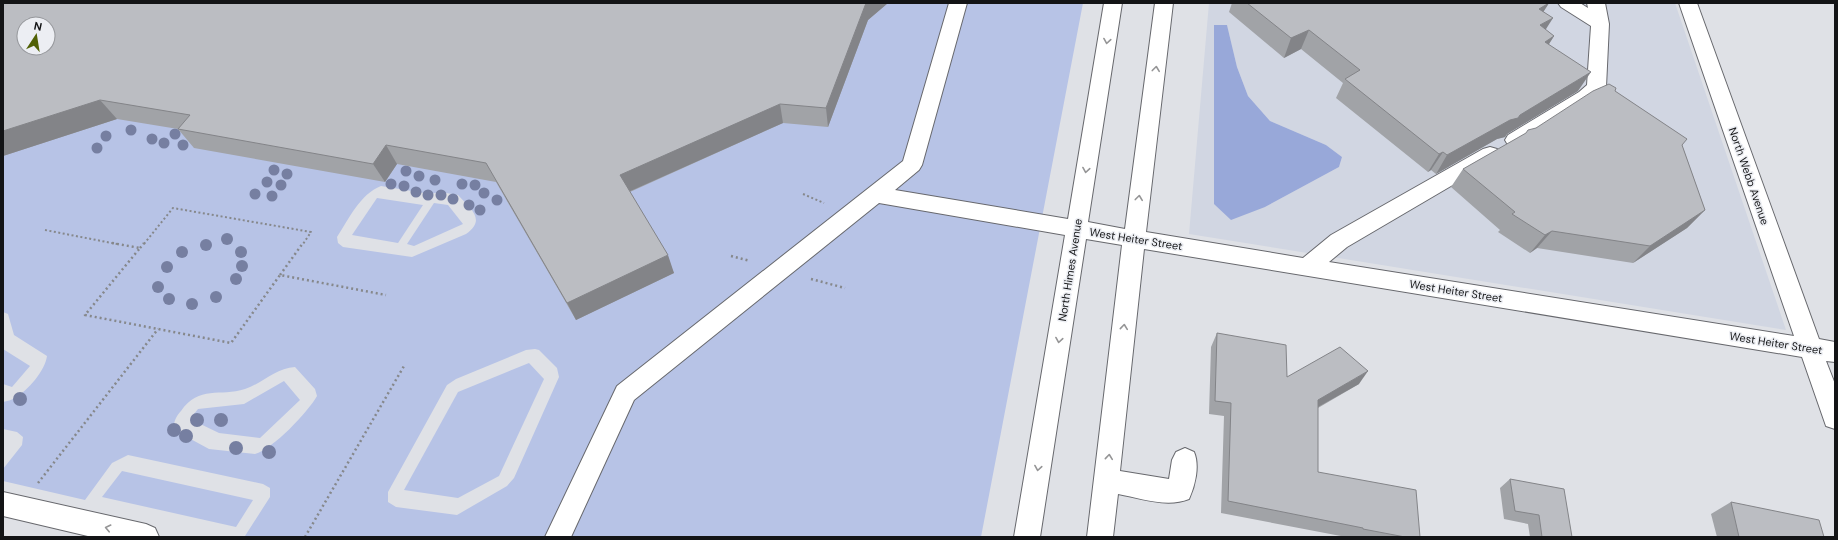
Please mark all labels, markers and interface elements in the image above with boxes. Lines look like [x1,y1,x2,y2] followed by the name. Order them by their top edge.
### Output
[16,16,56,56] north arrow
[33,19,43,34] text: N
[1103,38,1112,45] one-way arrow
[1151,66,1160,72] one-way arrow
[1726,125,1772,227] street label: North Webb Avenue
[1082,167,1091,173] one-way arrow
[1134,195,1143,201] one-way arrow
[1055,218,1085,322] street label: North Himes Avenue
[1089,225,1183,253] street label: West Heiter Street
[1409,277,1503,305] street label: West Heiter Street
[1119,324,1128,330] one-way arrow
[1729,329,1823,357] street label: West Heiter Street
[1055,337,1064,343] one-way arrow
[1104,453,1113,460] one-way arrow
[1035,465,1043,471] one-way arrow
[105,525,111,533] one-way arrow

